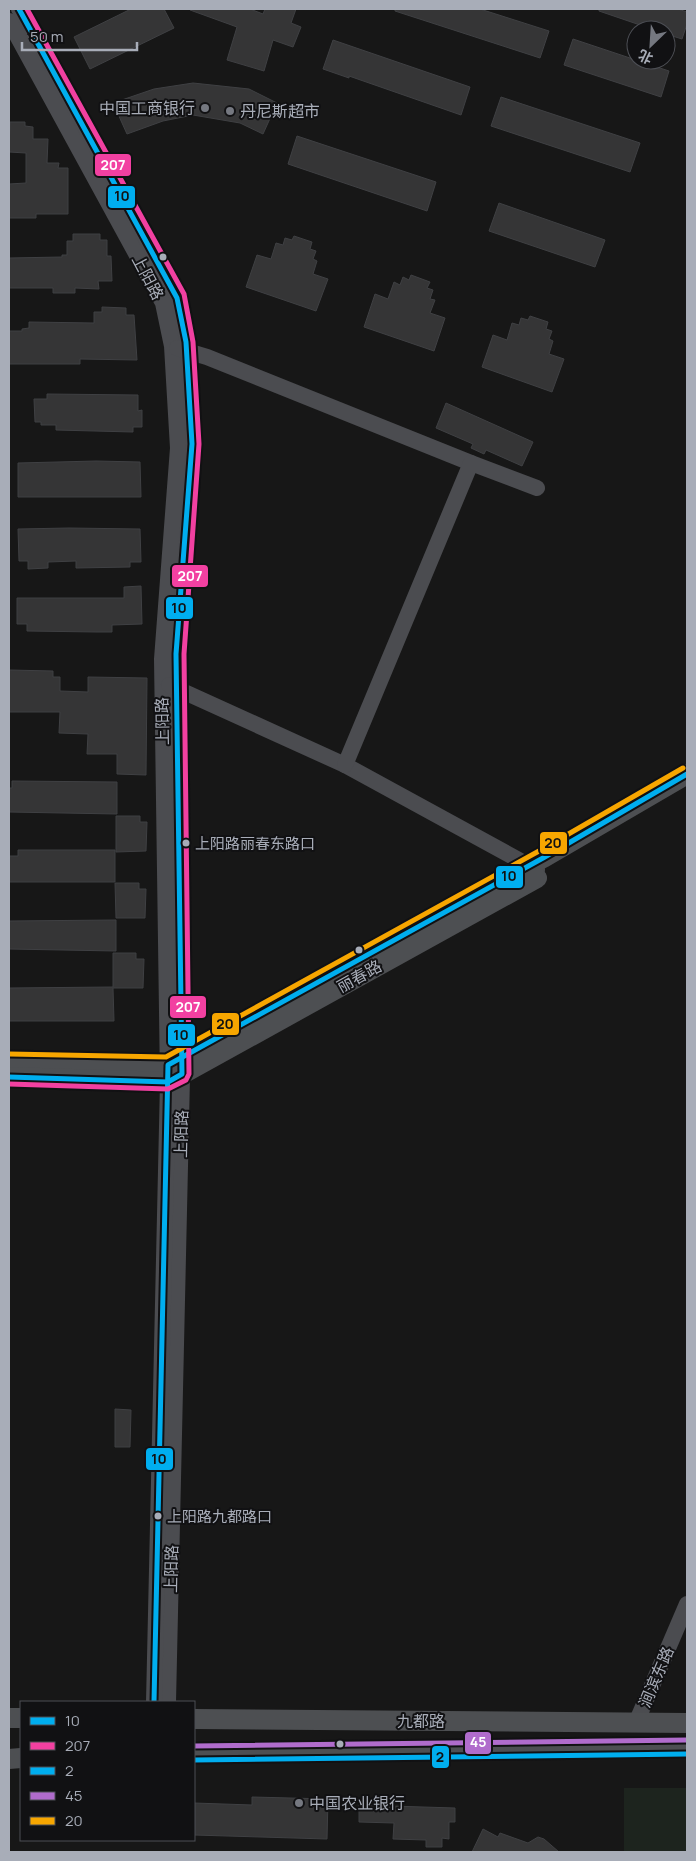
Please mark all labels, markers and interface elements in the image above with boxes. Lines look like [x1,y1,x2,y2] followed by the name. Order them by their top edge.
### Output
[22,20,138,52] scale bar
[626,20,676,70] north arrow
[30,26,64,47] text: 50 m
[635,46,656,69] text: 北
[99,97,195,119] place label: 中国工商银行
[240,100,320,122] place label: 丹尼斯超市
[199,102,211,114] marker: 中国工商银行
[224,105,236,117] marker: 丹尼斯超市
[94,153,132,177] line badge: 207
[100,155,126,174] text: 207
[107,185,136,209] line badge: 10
[114,186,130,205] text: 10
[127,251,169,303] street label: 上阳路
[158,252,168,262] unlabelled marker
[171,564,209,588] line badge: 207
[177,566,203,585] text: 207
[165,596,194,620] line badge: 10
[171,598,187,617] text: 10
[151,697,173,745] street label: 上阳路
[539,831,568,855] line badge: 20
[195,833,315,854] place label: 上阳路丽春东路口
[544,833,562,852] text: 20
[181,838,191,848] marker: 上阳路丽春东路口
[495,865,524,889] line badge: 10
[501,866,517,885] text: 10
[354,945,364,955] unlabelled marker
[333,955,385,997] street label: 丽春路
[169,995,207,1019] line badge: 207
[175,997,201,1016] text: 207
[211,1012,240,1036] line badge: 20
[216,1014,234,1033] text: 20
[167,1023,196,1047] line badge: 10
[173,1025,189,1044] text: 10
[170,1110,192,1158] street label: 上阳路
[145,1447,174,1471] line badge: 10
[151,1449,167,1468] text: 10
[167,1506,272,1527] place label: 上阳路九都路口
[153,1511,163,1521] marker: 上阳路九都路口
[160,1545,182,1593] street label: 上阳路
[633,1643,679,1711] street label: 涧滨东路
[20,1701,195,1841] legend
[65,1710,80,1731] text: 10
[397,1710,445,1732] street label: 九都路
[464,1731,492,1755] line badge: 45
[470,1732,486,1751] text: 45
[65,1735,90,1756] text: 207
[335,1739,345,1749] unlabelled marker
[431,1745,450,1769] line badge: 2
[436,1747,444,1766] text: 2
[65,1760,74,1781] text: 2
[65,1785,83,1806] text: 45
[309,1792,405,1814] place label: 中国农业银行
[293,1797,305,1809] marker: 中国农业银行
[65,1810,83,1831] text: 20

